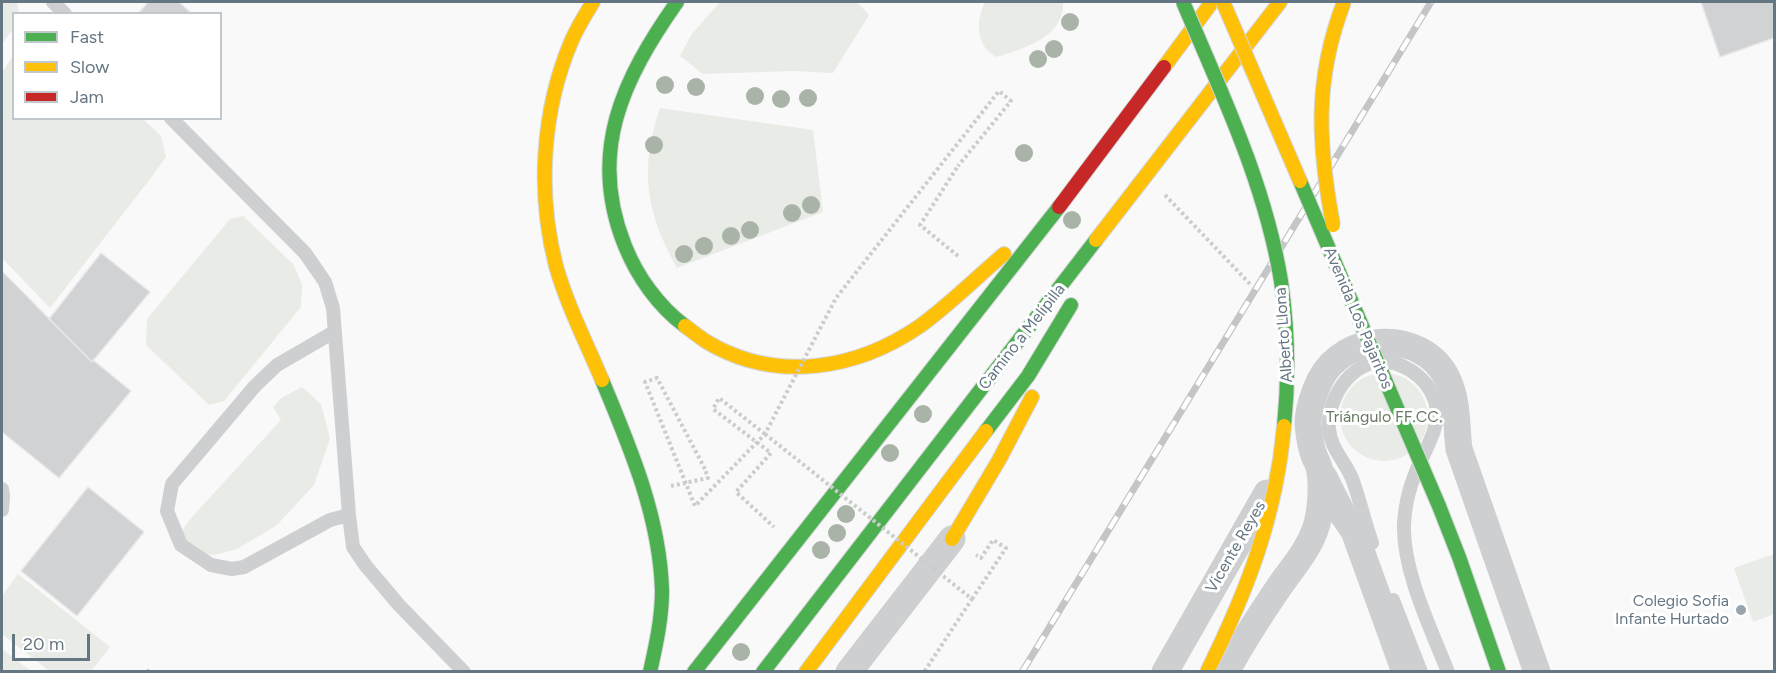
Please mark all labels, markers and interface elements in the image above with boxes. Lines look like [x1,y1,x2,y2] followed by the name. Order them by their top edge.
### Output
[12,12,222,120] legend
[70,26,104,48] text: Fast
[70,56,109,78] text: Slow
[70,86,104,108] text: Jam
[1319,244,1397,392] street label: Avenida Los Pajaritos
[975,280,1069,394] street label: Camino a Melipilla
[1271,287,1297,383] street label: Alberto Llona
[1326,407,1442,427] park label: Triángulo FF.CC.
[1202,498,1270,596] street label: Vicente Reyes
[1615,591,1729,629] place label: Colegio Sofia Infante Hurtado
[1734,603,1748,617] marker: Colegio Sofia Infante Hurtado
[15,622,93,660] scale bar
[23,633,64,655] text: 20 m

